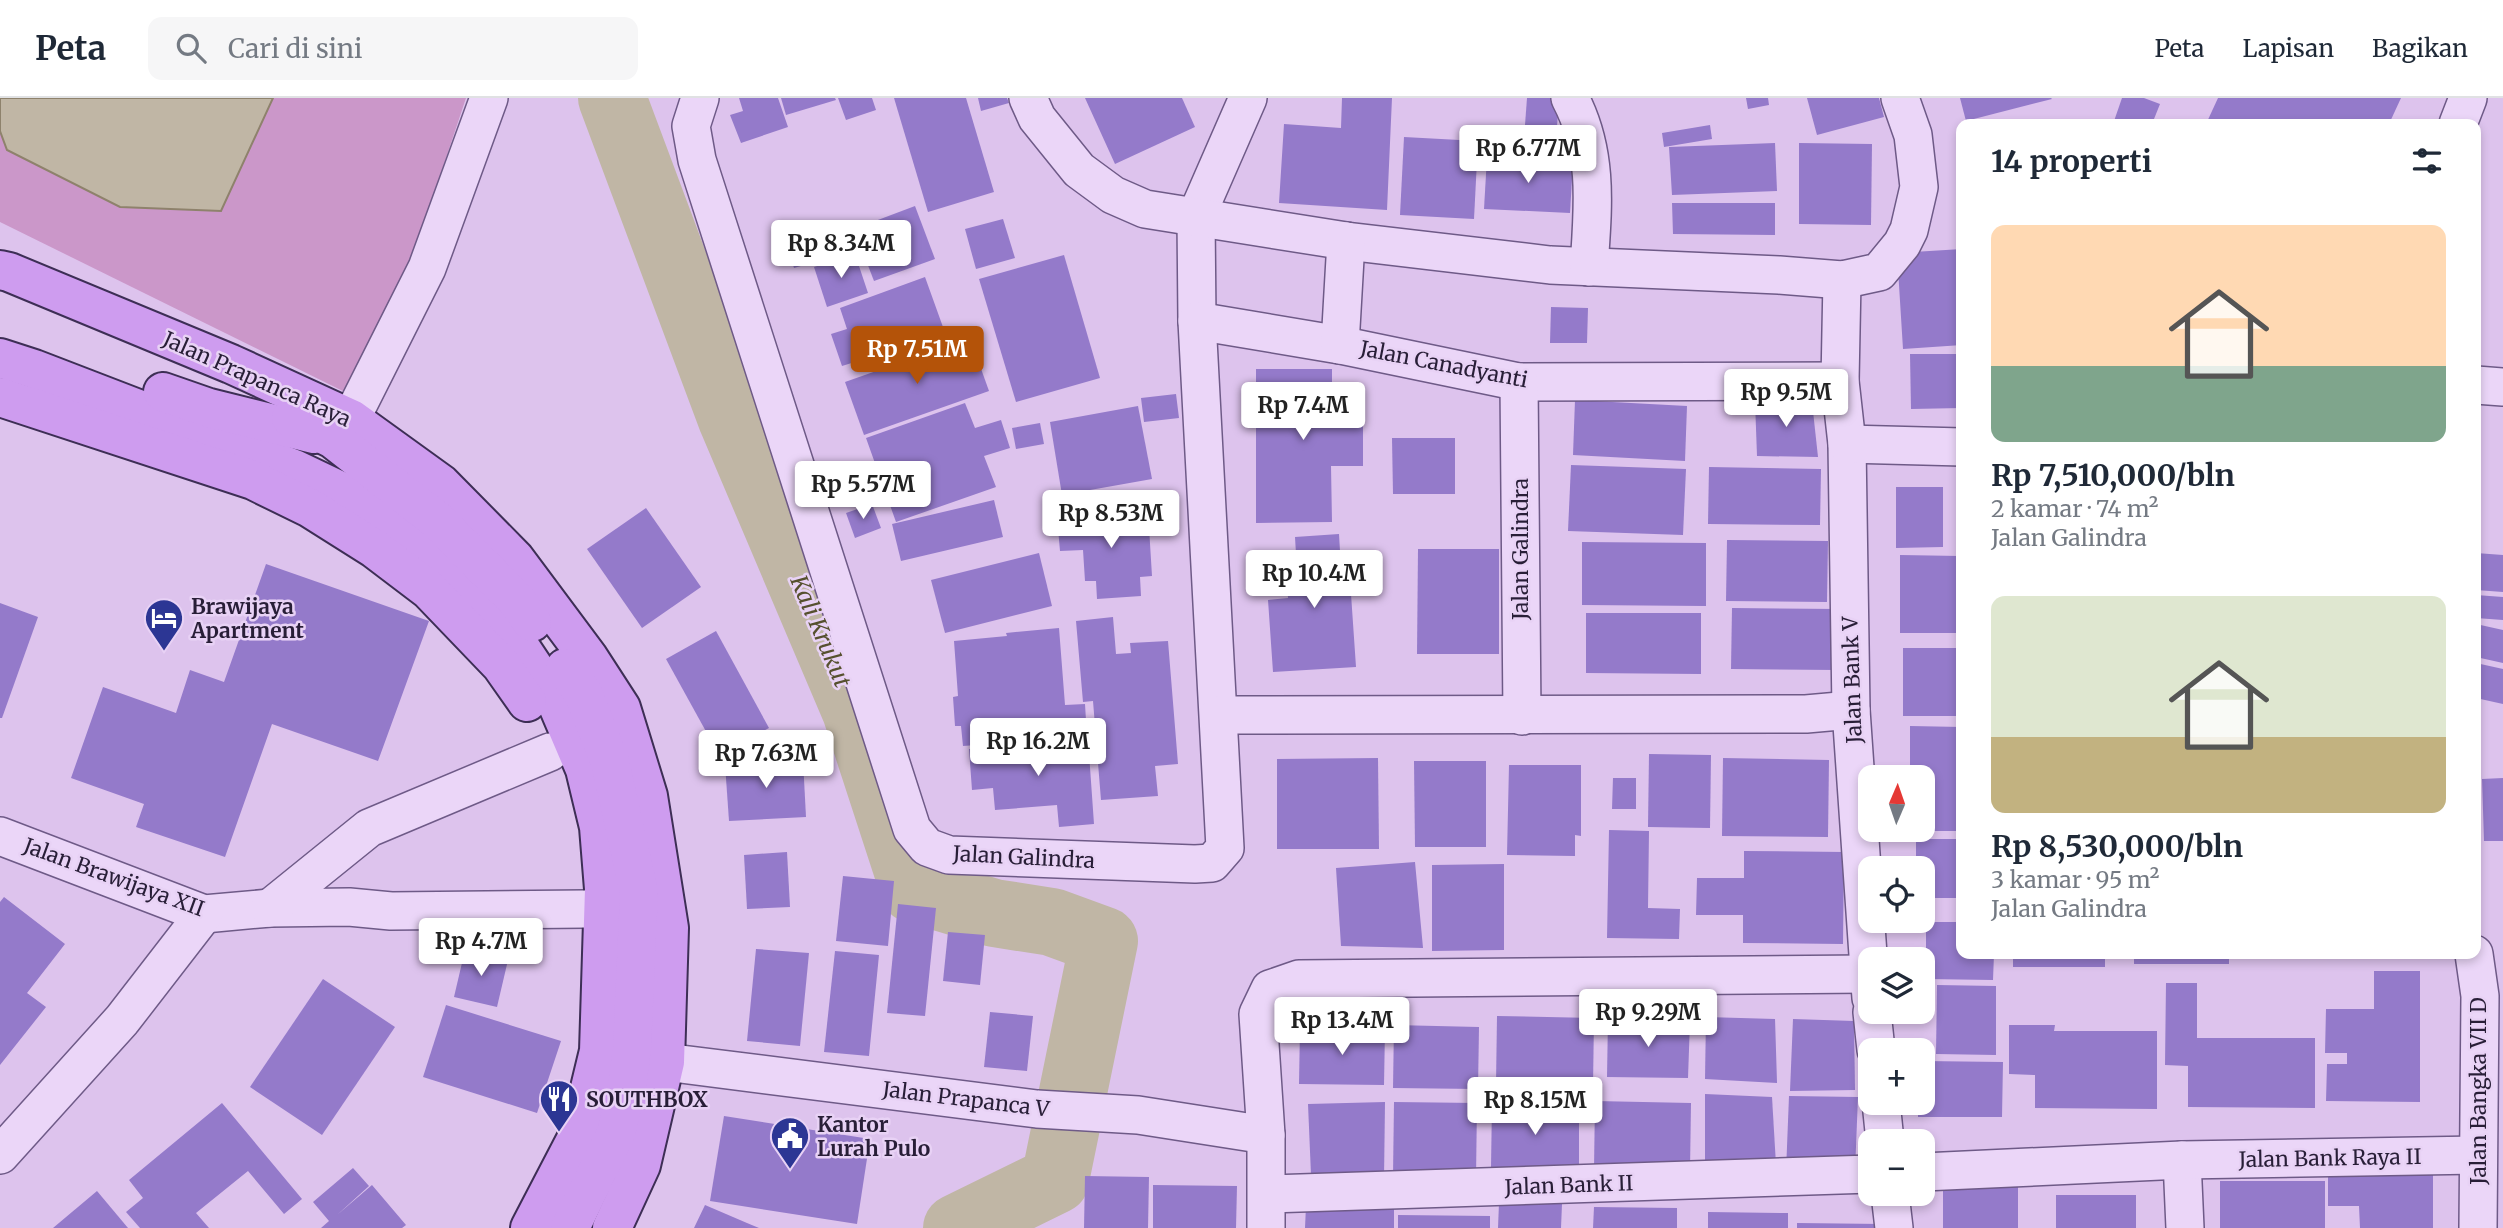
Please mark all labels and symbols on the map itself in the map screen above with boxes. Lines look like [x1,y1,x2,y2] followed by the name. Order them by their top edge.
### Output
[1456,126,1600,185] pin: Rp 6.77M
[769,220,913,280] pin: Rp 8.34M
[158,325,355,433] street label: Jalan Prapanca Raya
[845,327,989,386] pin: Rp 7.51M
[1357,334,1530,394] street label: Jalan Canadyanti
[1721,370,1851,429] pin: Rp 9.5M
[1238,382,1368,442] pin: Rp 7.4M
[791,462,935,521] pin: Rp 5.57M
[1507,478,1534,621] street label: Jalan Galindra
[1039,490,1183,550] pin: Rp 8.53M
[1242,550,1386,610] pin: Rp 10.4M
[784,570,858,691] water label: Kali Krukut
[190,593,305,644] place label: Brawijaya Apartment
[143,597,185,652] hotel icon: Brawijaya Apartment
[1836,615,1868,745] street label: Jalan Bank V
[966,718,1110,778] pin: Rp 16.2M
[694,730,838,790] pin: Rp 7.63M
[1858,765,1936,842] north arrow
[19,831,208,922] street label: Jalan Brawijaya XII
[951,840,1096,874] street label: Jalan Galindra
[416,918,546,978] pin: Rp 4.7M
[1576,990,1720,1049] pin: Rp 9.29M
[2465,997,2492,1186] street label: Jalan Bangka VII D
[1270,998,1414,1057] pin: Rp 13.4M
[880,1075,1052,1123] street label: Jalan Prapanca V
[1463,1077,1607,1137] pin: Rp 8.15M
[538,1078,580,1133] restaurant icon: SOUTHBOX
[586,1086,709,1113] place label: SOUTHBOX
[817,1111,930,1162] place label: Kantor Lurah Pulo
[769,1115,811,1170] public building icon: Kantor Lurah Pulo
[2237,1143,2422,1173] street label: Jalan Bank Raya II
[1503,1169,1634,1201] street label: Jalan Bank II

